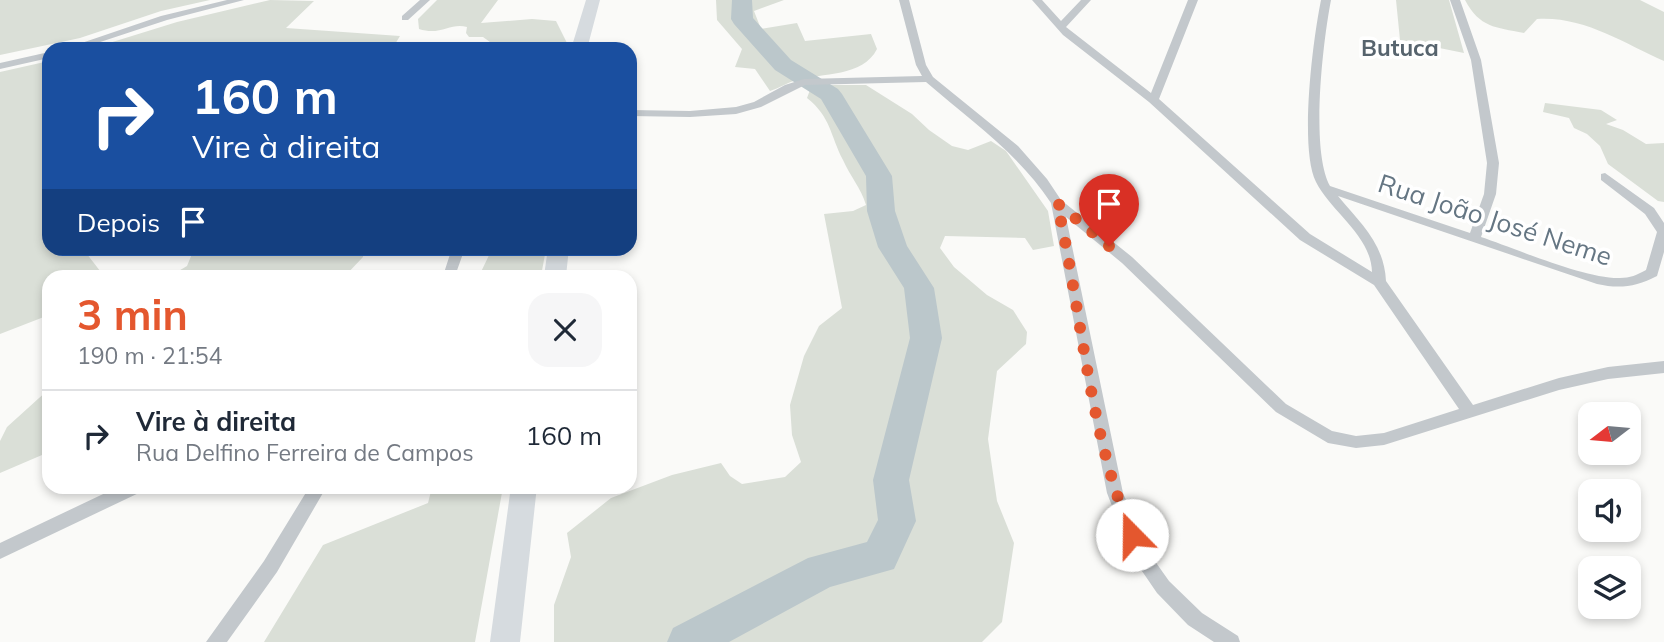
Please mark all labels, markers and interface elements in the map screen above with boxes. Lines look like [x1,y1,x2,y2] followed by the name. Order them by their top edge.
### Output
[1361,33,1439,62] district label: Butuca
[192,65,338,126] text: 160 m
[77,70,168,161] icon: right
[192,126,380,166] text: Vire à direita
[1374,166,1616,273] street label: Rua João José Neme
[1079,174,1139,246] pin
[1090,185,1128,223] icon: arrive
[174,203,212,241] icon: arrive
[77,206,160,239] text: Depois
[77,288,188,341] text: 3 min
[528,293,602,367] button: close
[77,341,222,370] text: 190 m · 21:54
[1578,402,1642,466] north arrow
[1578,402,1641,619] map controls
[136,405,296,438] text: Vire à direita
[77,417,115,455] icon: right
[526,419,602,452] text: 160 m
[136,438,474,467] text: Rua Delfino Ferreira de Campos
[1578,479,1641,542] button: sound
[1095,498,1169,572] position arrow
[1578,556,1641,619] button: layers

